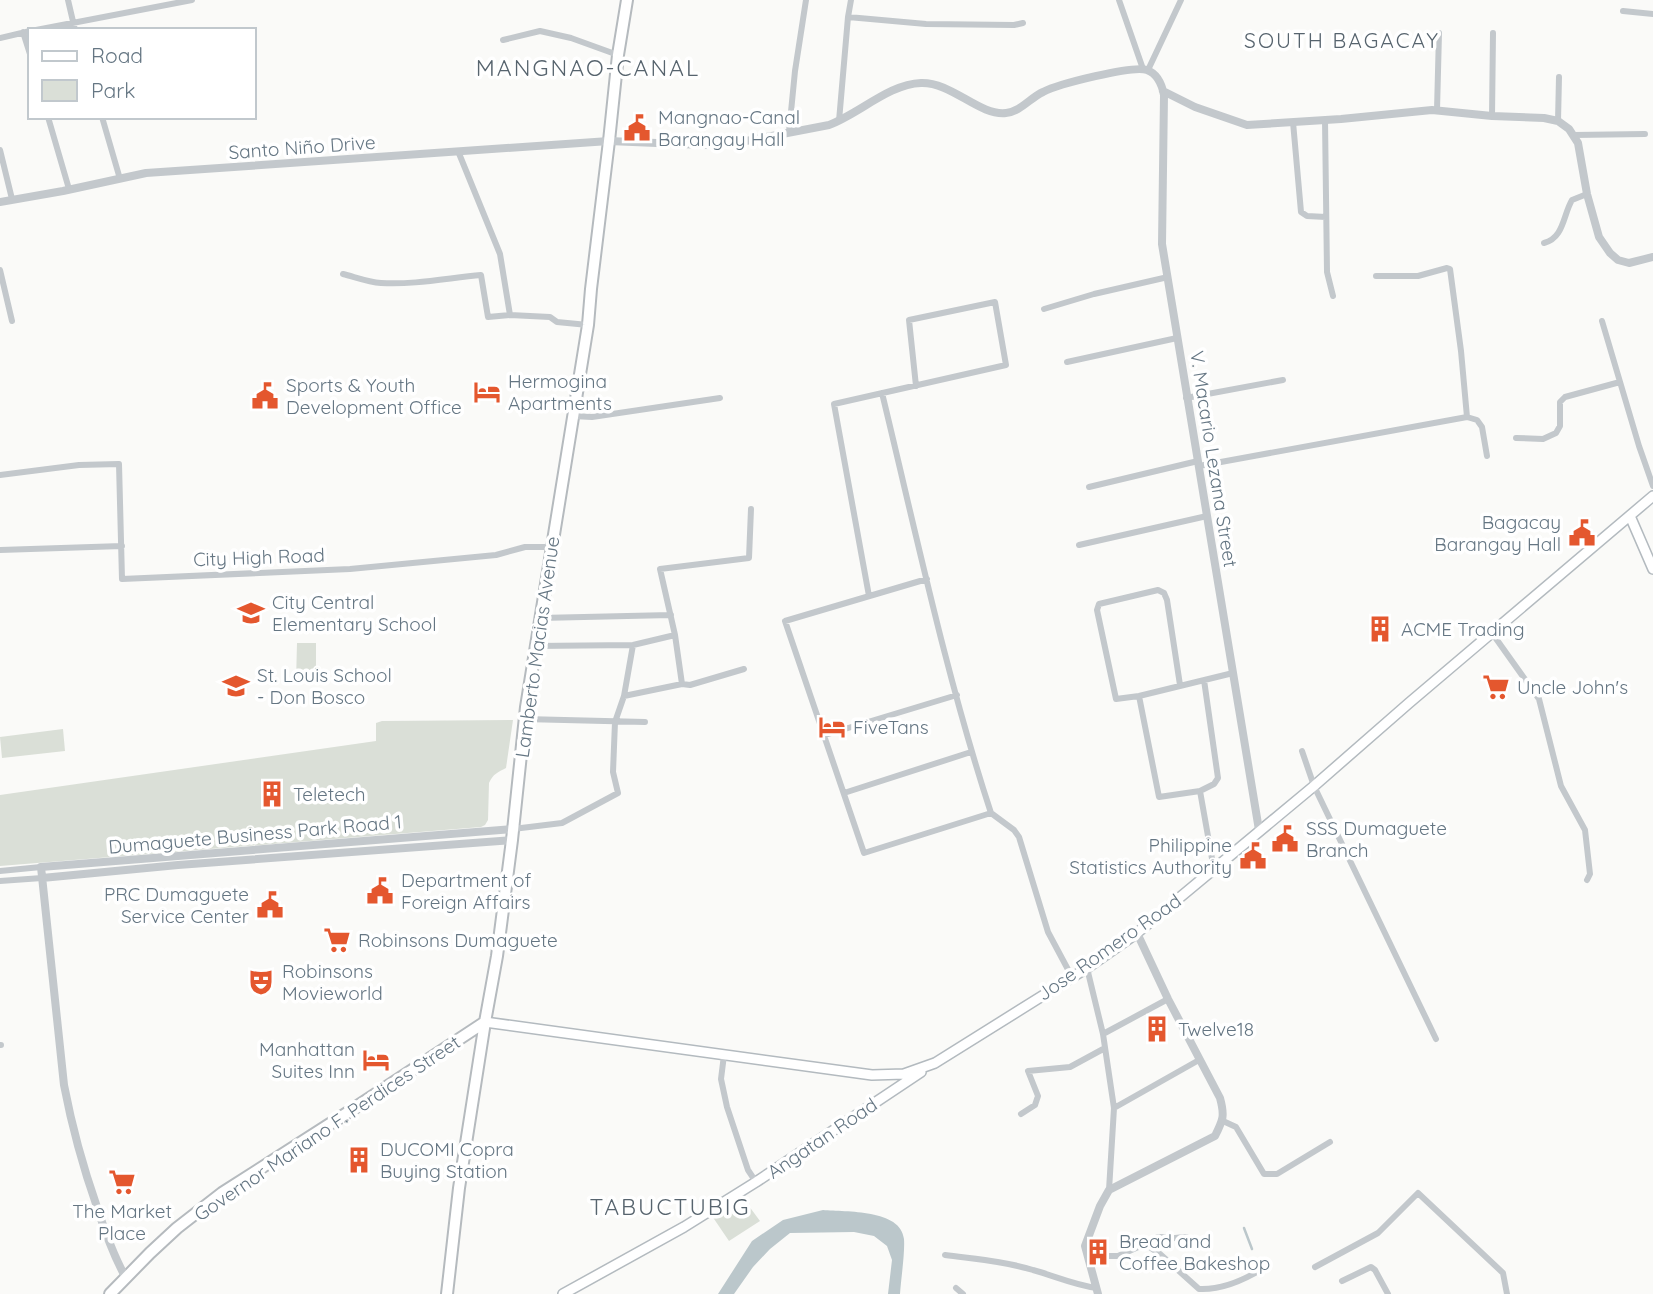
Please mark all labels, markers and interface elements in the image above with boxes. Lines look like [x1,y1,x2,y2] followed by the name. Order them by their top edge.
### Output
[1244,27,1440,53] district label: SOUTH BAGACAY
[28,28,256,119] legend
[91,42,143,68] text: Road
[476,53,700,82] district label: MANGNAO-CANAL
[91,77,135,103] text: Park
[658,105,800,151] place label: Mangnao-Canal Barangay Hall
[622,113,652,143] public building icon: Mangnao-Canal Barangay Hall
[228,130,376,164] street label: Santo Niño Drive
[1185,349,1243,569] street label: V. Macario Lezana Street
[508,369,612,415] place label: Hermogina Apartments
[286,373,462,419] place label: Sports & Youth Development Office
[472,377,502,407] hotel icon: Hermogina Apartments
[250,381,280,411] public building icon: Sports & Youth Development Office
[1434,510,1561,556] place label: Bagacay Barangay Hall
[1567,518,1597,548] public building icon: Bagacay Barangay Hall
[510,535,564,759] street label: Lamberto Macias Avenue
[193,543,325,571] street label: City High Road
[272,590,437,636] place label: City Central Elementary School
[236,598,266,628] school or university icon: City Central Elementary School
[1365,614,1395,644] building icon: ACME Trading
[1401,617,1525,641] place label: ACME Trading
[257,663,392,709] place label: St. Louis School - Don Bosco
[221,671,251,701] school or university icon: St. Louis School - Don Bosco
[1481,672,1511,702] supermarket icon: Uncle John's
[1517,675,1628,699] place label: Uncle John's
[817,712,847,742] hotel icon: FiveTans
[853,715,929,739] place label: FiveTans
[257,779,287,809] building icon: Teletech
[293,782,366,806] place label: Teletech
[107,809,403,859] street label: Dumaguete Business Park Road 1
[1306,816,1447,862] place label: SSS Dumaguete Branch
[1270,824,1300,854] public building icon: SSS Dumaguete Branch
[1069,833,1232,879] place label: Philippine Statistics Authority
[1238,841,1268,871] public building icon: Philippine Statistics Authority
[401,868,531,914] place label: Department of Foreign Affairs
[365,876,395,906] public building icon: Department of Foreign Affairs
[104,882,250,928] place label: PRC Dumaguete Service Center
[1032,888,1186,1006] street label: Jose Romero Road
[255,890,285,920] public building icon: PRC Dumaguete Service Center
[322,925,352,955] supermarket icon: Robinsons Dumaguete
[358,928,558,952] place label: Robinsons Dumaguete
[282,959,383,1005] place label: Robinsons Movieworld
[246,967,276,997] theatre icon: Robinsons Movieworld
[1142,1014,1172,1044] building icon: Twelve18
[1178,1017,1254,1041] place label: Twelve18
[189,1030,465,1226] street label: Governor Mariano F. Perdices Street
[259,1037,355,1083] place label: Manhattan Suites Inn
[361,1045,391,1075] hotel icon: Manhattan Suites Inn
[762,1092,882,1184] street label: Angatan Road
[380,1137,514,1183] place label: DUCOMI Copra Buying Station
[344,1145,374,1175] building icon: DUCOMI Copra Buying Station
[107,1167,137,1197] supermarket icon: The Market Place
[589,1192,751,1221] district label: TABUCTUBIG
[72,1199,172,1245] place label: The Market Place
[1119,1229,1270,1275] place label: Bread and Coffee Bakeshop
[1083,1237,1113,1267] building icon: Bread and Coffee Bakeshop

